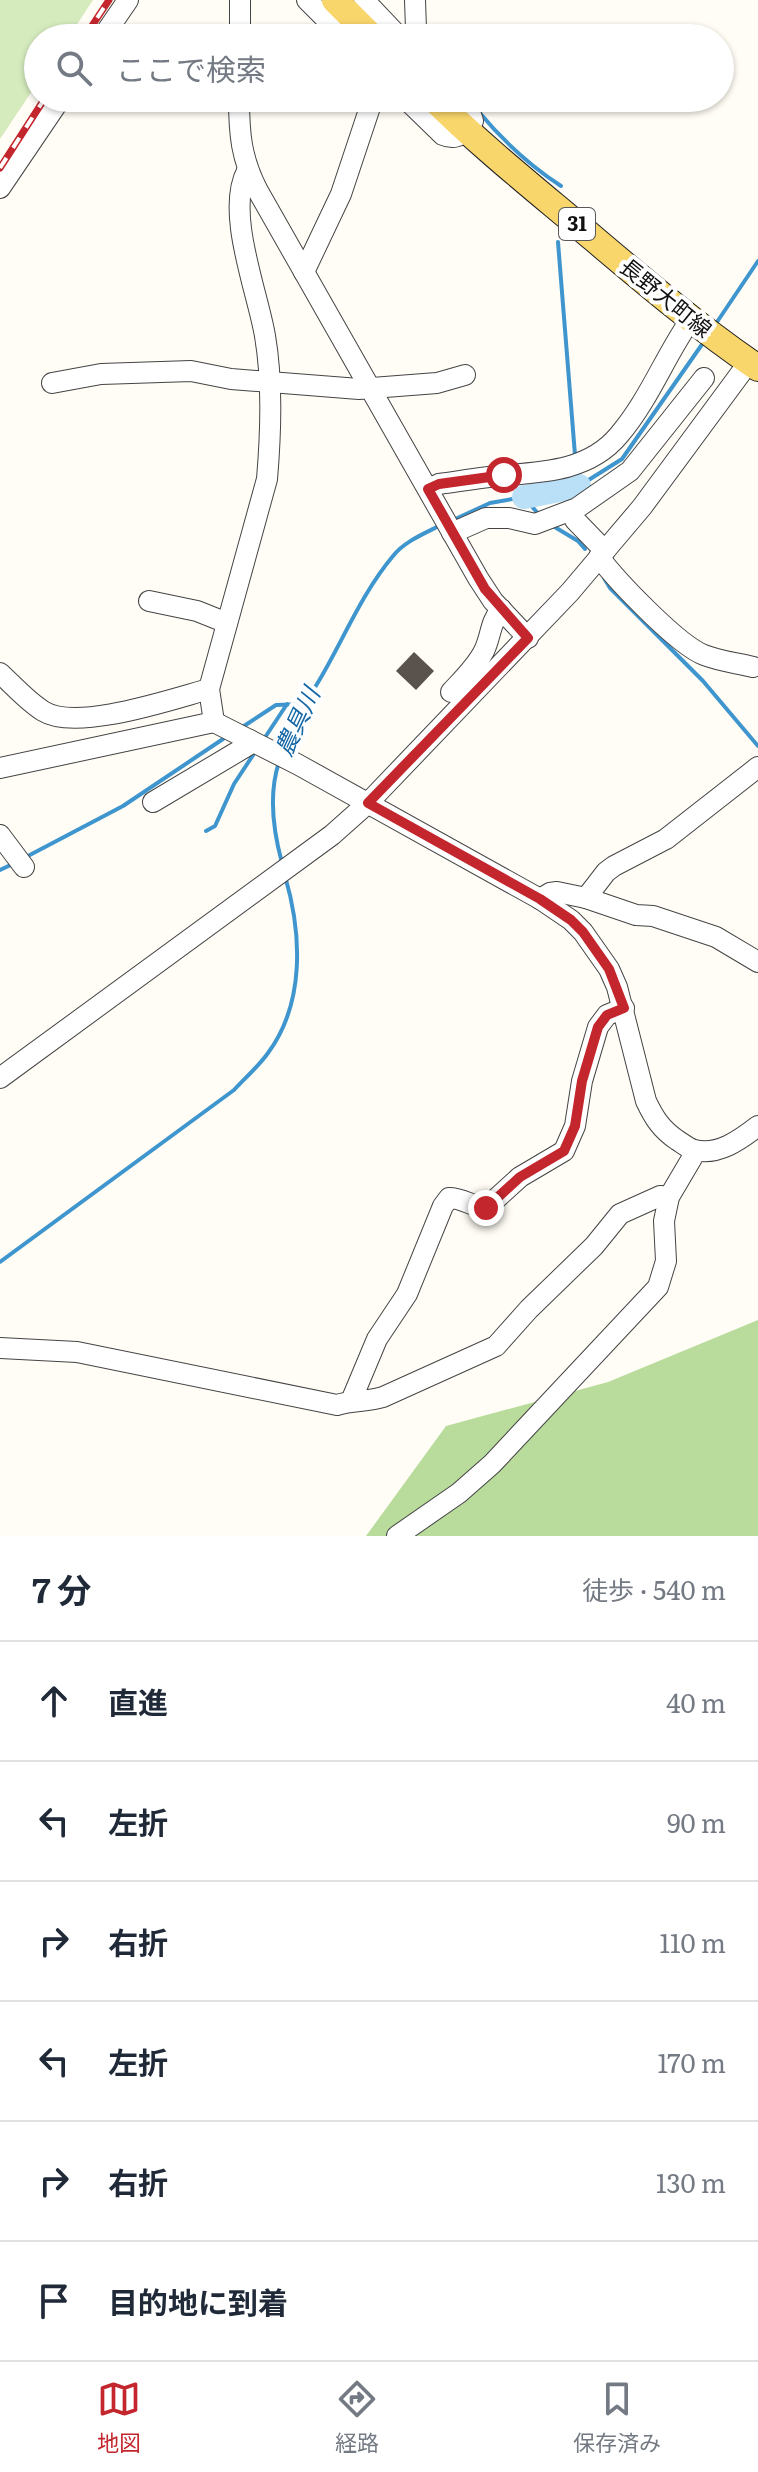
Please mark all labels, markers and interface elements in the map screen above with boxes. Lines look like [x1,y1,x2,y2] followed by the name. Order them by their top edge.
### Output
[24,24,734,112] search box
[52,46,96,90] icon: search
[116,46,266,90] text: ここで検索
[559,208,595,240] road number: 31
[614,249,720,344] street label: 長野大町線
[486,457,522,493] route start
[265,678,328,761] water label: 農具川
[468,1190,504,1226] route end
[32,1563,91,1613] text: 7 分
[582,1569,726,1608] text: 徒歩 · 540 m
[32,1679,76,1723] icon: ahead
[108,1679,168,1723] text: 直進
[666,1682,726,1721] text: 40 m
[32,1799,76,1843] icon: left
[108,1799,168,1843] text: 左折
[667,1802,726,1841] text: 90 m
[32,1919,76,1963] icon: right
[108,1919,168,1963] text: 右折
[659,1922,726,1961] text: 110 m
[32,2039,76,2083] icon: left
[108,2039,168,2083] text: 左折
[658,2042,726,2081] text: 170 m
[32,2159,76,2203] icon: right
[108,2159,168,2203] text: 右折
[656,2162,726,2201] text: 130 m
[32,2279,76,2323] icon: arrive
[108,2279,288,2323] text: 目的地に到着
[97,2377,141,2458] tab: 地図
[335,2377,379,2458] tab: 経路
[573,2377,661,2458] tab: 保存済み

